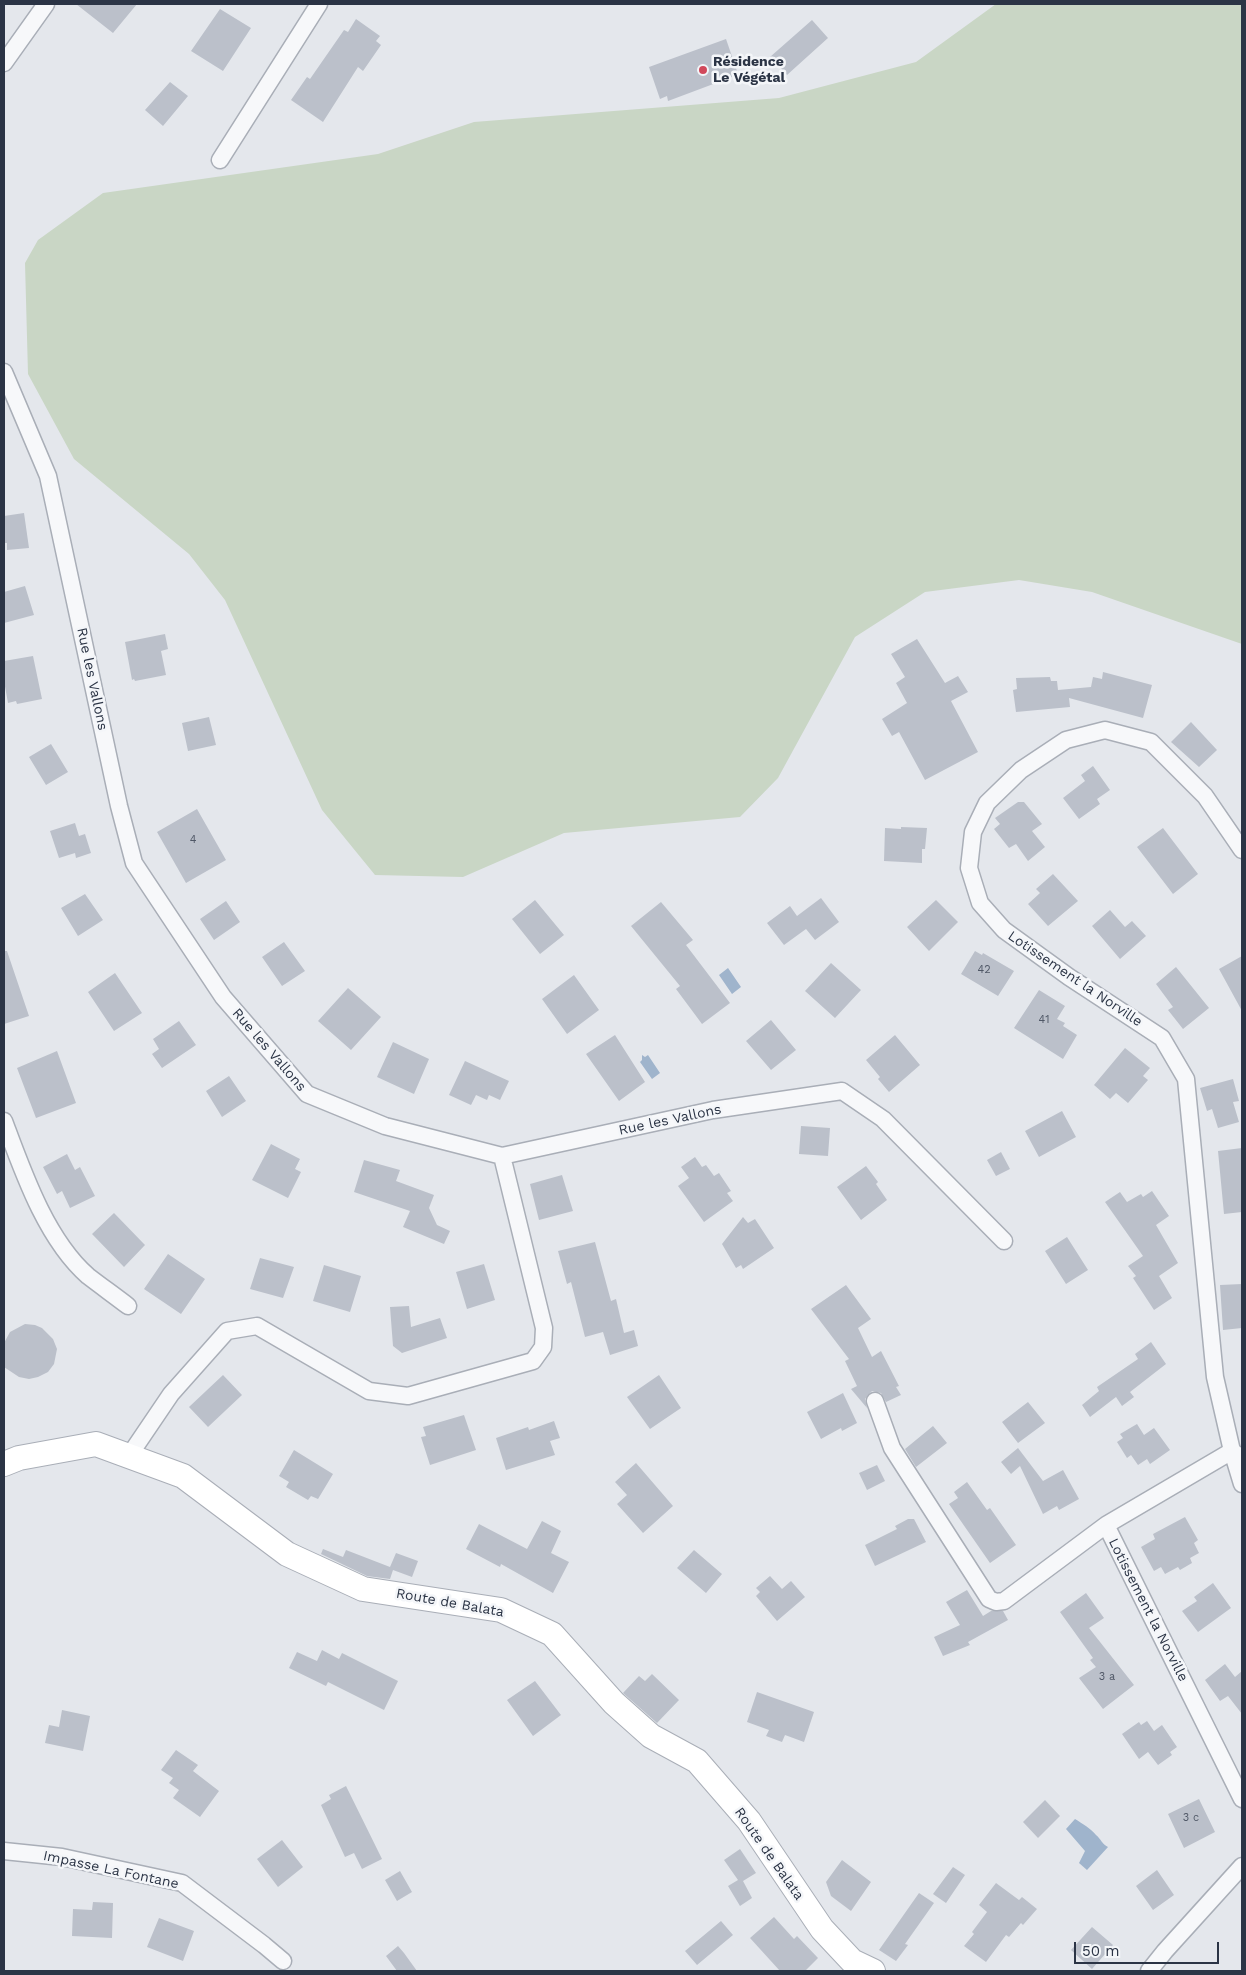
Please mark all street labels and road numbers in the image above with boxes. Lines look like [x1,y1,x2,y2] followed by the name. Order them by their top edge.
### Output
[73,626,111,732] street label: Rue les Vallons
[1005,928,1145,1030] street label: Lotissement la Norville
[228,1005,310,1095] street label: Rue les Vallons
[617,1101,723,1139] street label: Rue les Vallons
[1105,1536,1191,1684] street label: Lotissement la Norville
[395,1585,505,1621] street label: Route de Balata
[731,1804,807,1904] street label: Route de Balata
[42,1847,180,1893] street label: Impasse La Fontane

